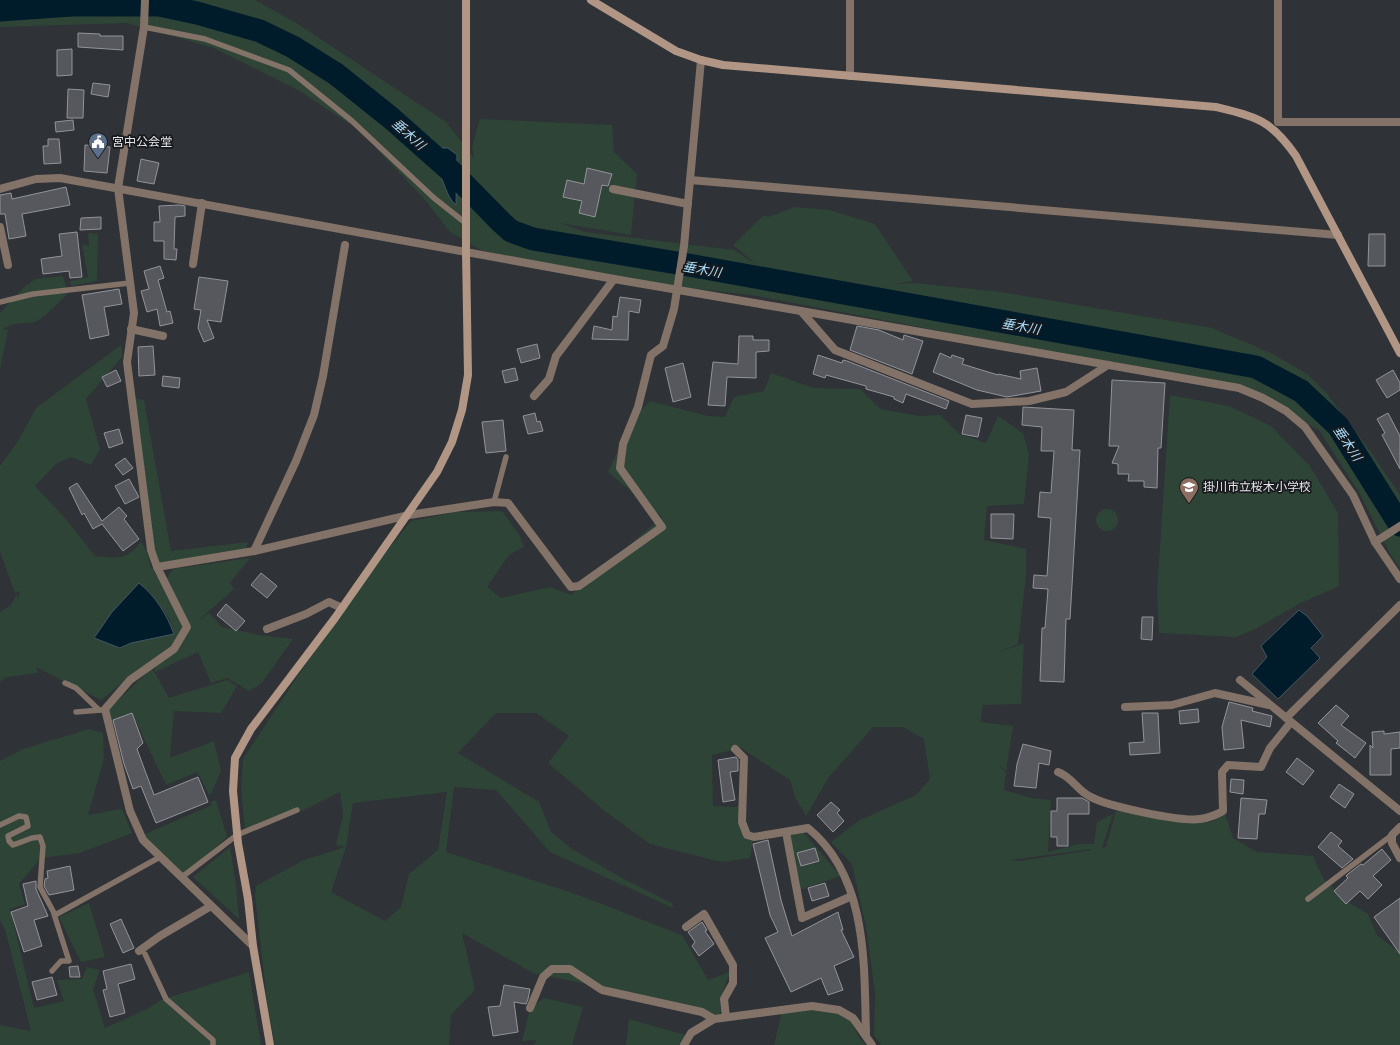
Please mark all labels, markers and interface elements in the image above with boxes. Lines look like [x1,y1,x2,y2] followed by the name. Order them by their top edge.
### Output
[389,115,430,154] water label: 垂木川
[87,131,109,159] public building icon: 宮中公会堂
[112,134,172,149] place label: 宮中公会堂
[681,258,725,281] water label: 垂木川
[1000,315,1044,338] water label: 垂木川
[1330,422,1367,465] water label: 垂木川
[1178,476,1200,504] school or university icon: 掛川市立桜木小学校
[1203,479,1311,494] place label: 掛川市立桜木小学校

